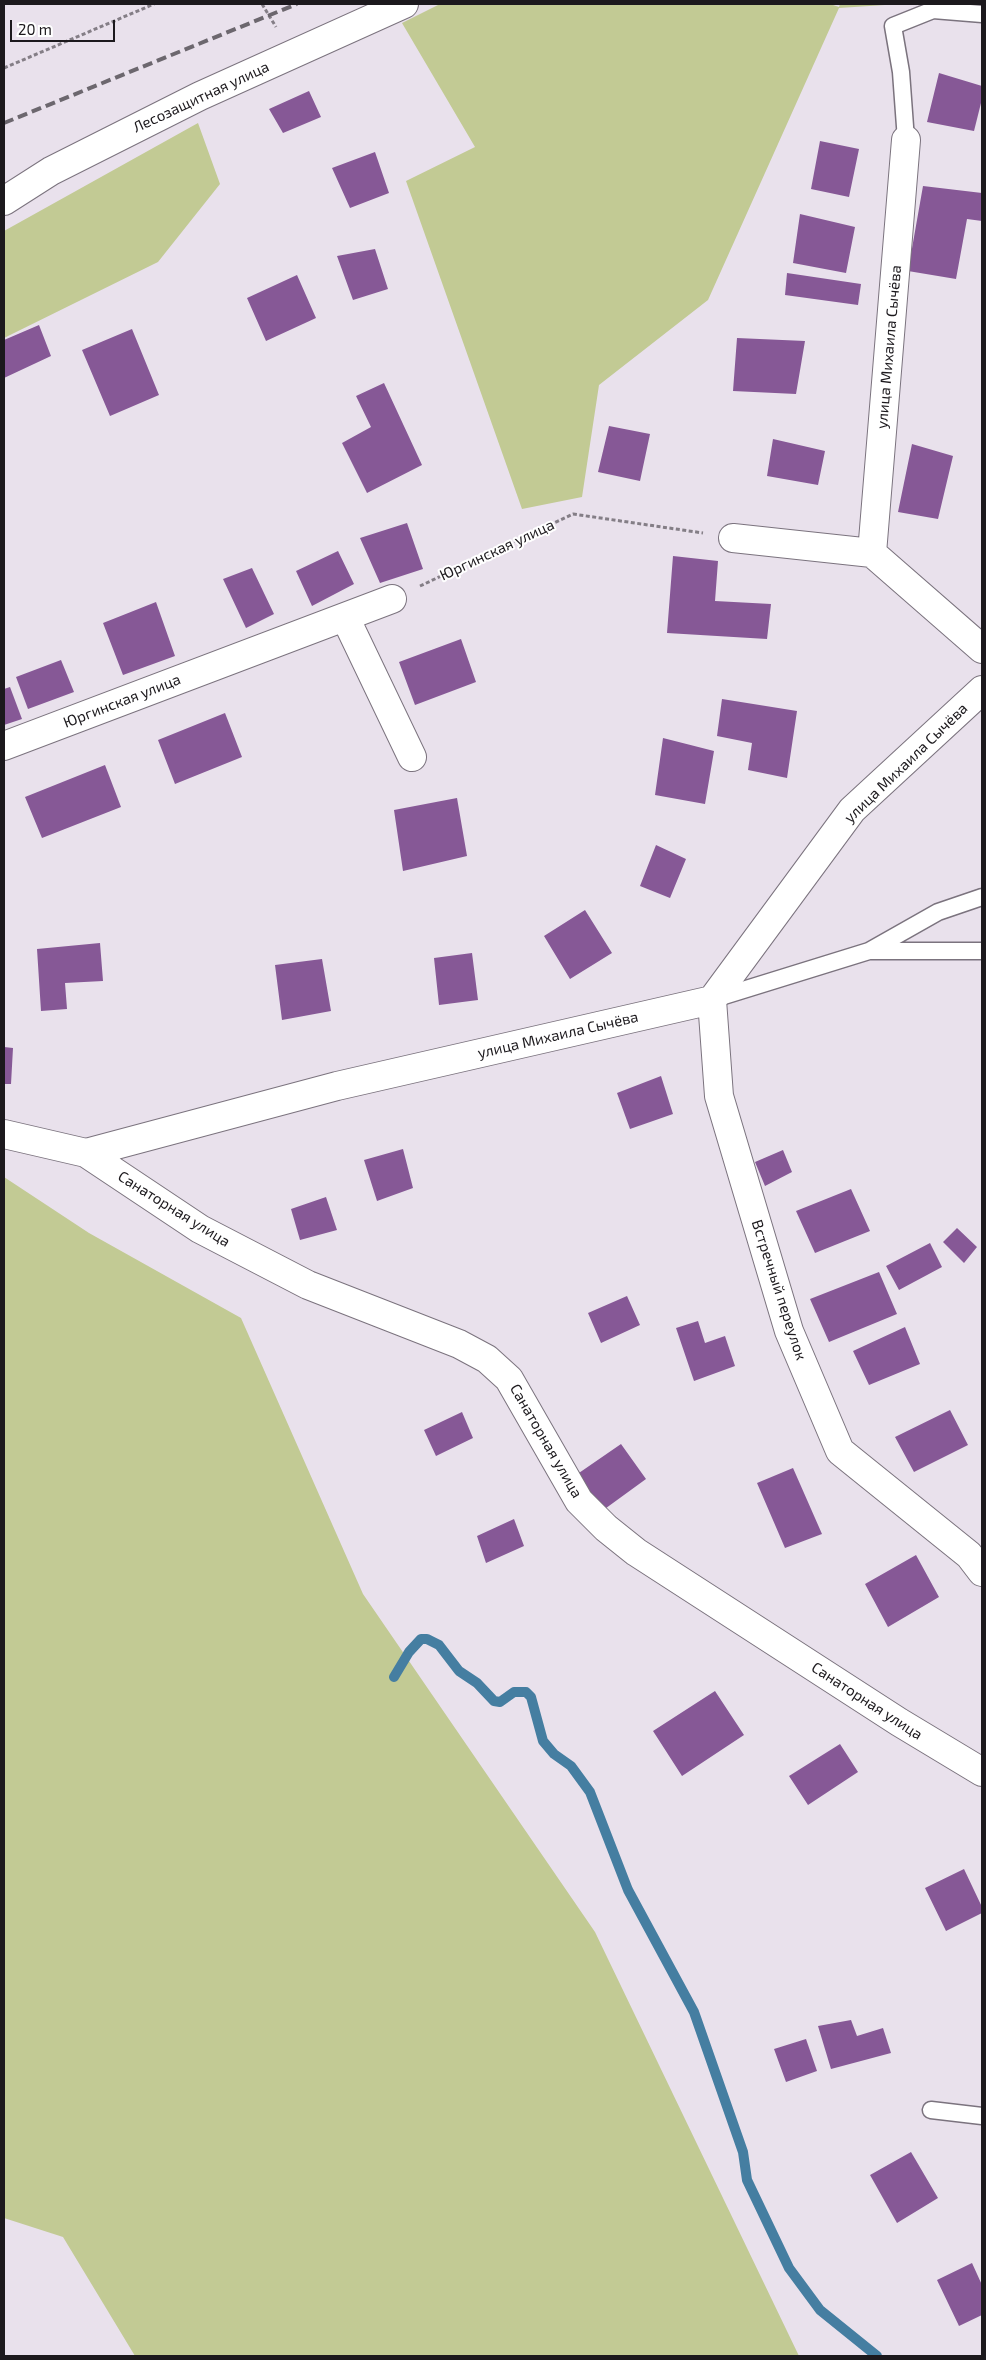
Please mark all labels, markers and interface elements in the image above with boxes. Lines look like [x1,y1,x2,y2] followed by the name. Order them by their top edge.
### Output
[12,10,118,42] scale bar
[18,20,52,38] text: 20 m
[130,57,272,137] street label: Лесозащитная улица
[873,264,905,430] street label: улица Михаила Сычёва
[437,516,557,584] street label: Юргинская улица
[61,670,183,732] street label: Юргинская улица
[841,699,971,827] street label: улица Михаила Сычёва
[476,1008,640,1062] street label: улица Михаила Сычёва
[115,1167,233,1251] street label: Санаторная улица
[748,1218,810,1362] street label: Встречный переулок
[506,1381,586,1501] street label: Санаторная улица
[808,1658,926,1744] street label: Санаторная улица

